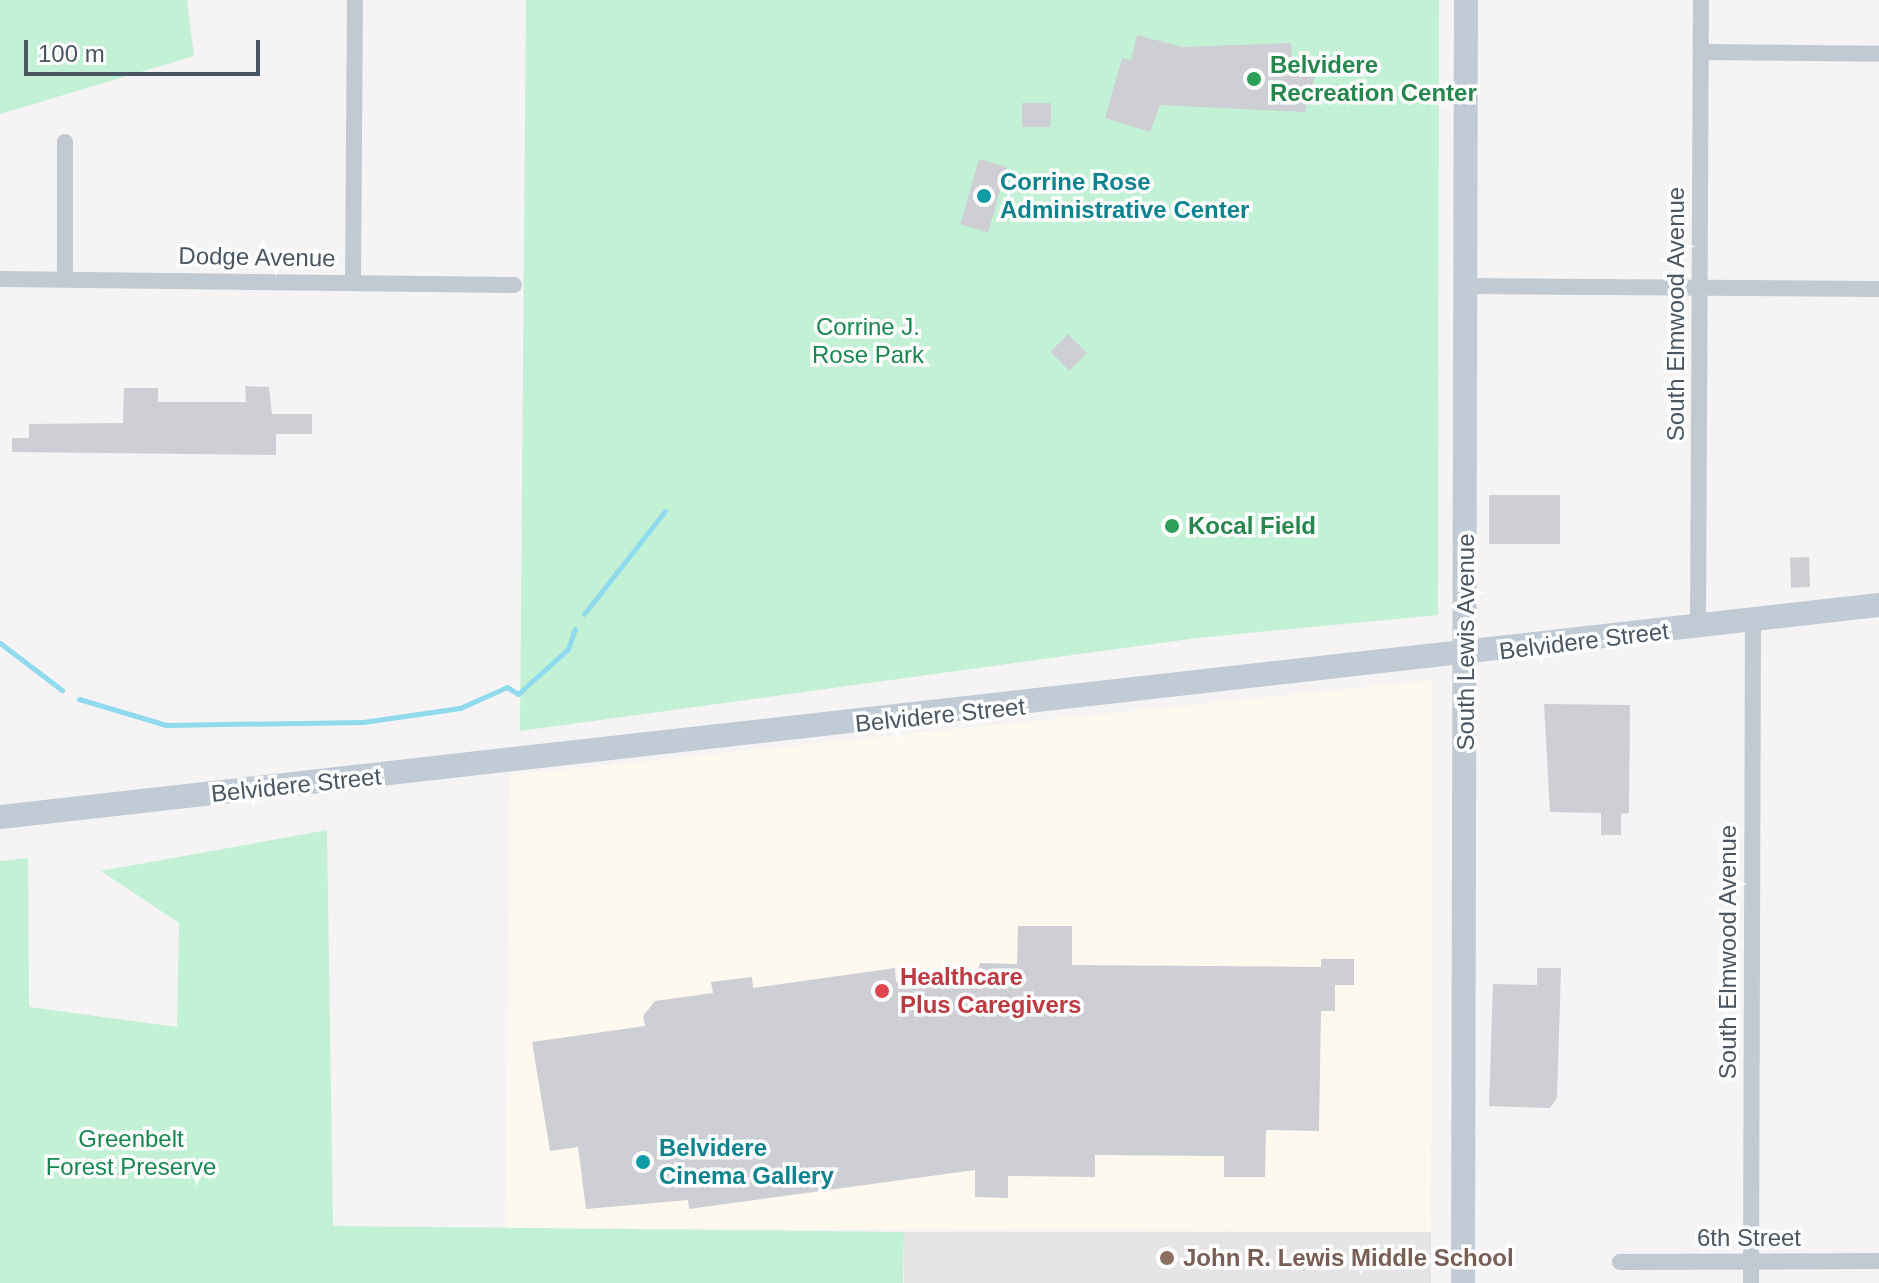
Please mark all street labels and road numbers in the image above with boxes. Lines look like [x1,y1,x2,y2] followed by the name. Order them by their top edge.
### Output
[1662,186,1690,442] street label: South Elmwood Avenue
[178,241,336,273] street label: Dodge Avenue
[1452,533,1480,751] street label: South Lewis Avenue
[1498,616,1670,666] street label: Belvidere Street
[854,692,1026,738] street label: Belvidere Street
[210,762,382,808] street label: Belvidere Street
[1714,824,1742,1080] street label: South Elmwood Avenue
[1697,1224,1801,1252] street label: 6th Street

